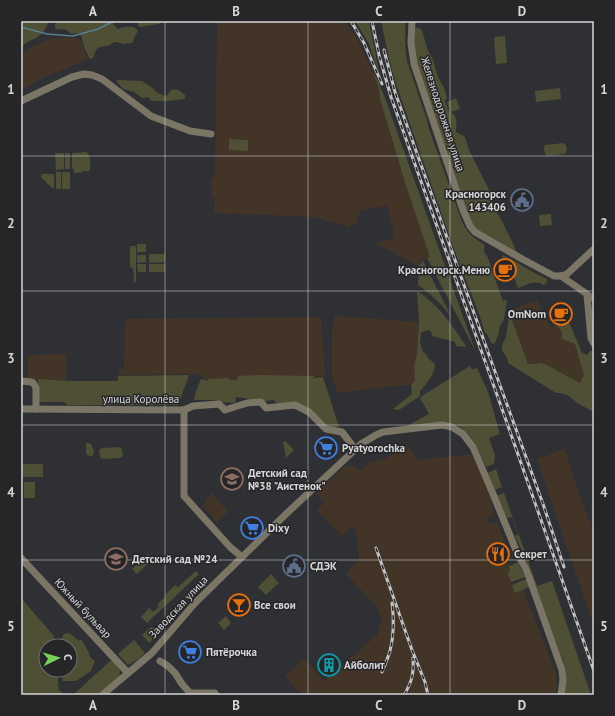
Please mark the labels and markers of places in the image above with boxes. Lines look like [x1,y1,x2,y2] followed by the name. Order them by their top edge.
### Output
[445,187,507,214] place label: Красногорск 143406
[509,187,535,213] public building icon: Красногорск 143406
[492,257,518,283] cafe icon: Красногорск.Меню
[398,263,490,277] place label: Красногорск.Меню
[548,301,574,327] cafe icon: OmNom
[508,307,546,321] place label: OmNom
[313,435,339,461] supermarket icon: Pyatyorochka
[342,441,405,455] place label: Pyatyorochka
[219,466,245,492] school or university icon: Детский сад №38 "Аистенок"
[248,466,326,493] place label: Детский сад №38 "Аистенок"
[239,515,265,541] supermarket icon: Dixy
[268,521,290,535] place label: Dixy
[485,541,511,567] restaurant icon: Секрет
[103,546,129,572] school or university icon: Детский сад №24
[514,547,547,561] place label: Секрет
[132,552,218,566] place label: Детский сад №24
[281,553,307,579] public building icon: СДЭК
[310,559,337,573] place label: СДЭК
[226,592,252,618] bar icon: Все свои
[254,598,296,612] place label: Все свои
[177,639,203,665] supermarket icon: Пятёрочка
[206,645,257,659] place label: Пятёрочка
[316,652,342,678] building icon: Айболит
[344,658,385,672] place label: Айболит

